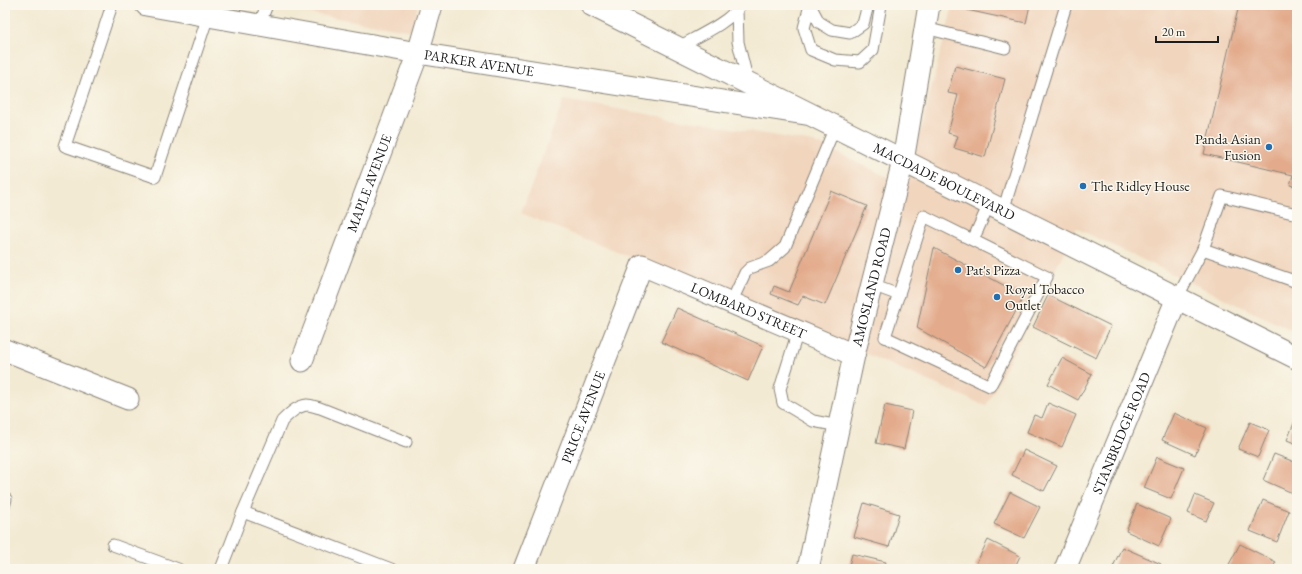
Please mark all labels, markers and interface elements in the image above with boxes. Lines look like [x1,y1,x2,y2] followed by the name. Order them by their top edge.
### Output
[1156,18,1218,44] scale bar
[1162,24,1186,40] text: 20 m
[423,45,535,80] street label: PARKER AVENUE
[1195,130,1262,164] place label: Panda Asian Fusion
[342,132,396,235] street label: MAPLE AVENUE
[870,138,1019,225] street label: MACDADE BOULEVARD
[1264,142,1274,152] marker: Panda Asian Fusion
[1091,177,1190,195] place label: The Ridley House
[1078,181,1088,191] marker: The Ridley House
[847,225,895,350] street label: AMOSLAND ROAD
[966,261,1021,279] place label: Pat's Pizza
[953,265,963,275] marker: Pat's Pizza
[688,278,810,343] street label: LOMBARD STREET
[1005,280,1084,314] place label: Royal Tobacco Outlet
[992,292,1002,302] marker: Royal Tobacco Outlet
[557,368,609,466] street label: PRICE AVENUE
[1088,369,1155,497] street label: STANBRIDGE ROAD

